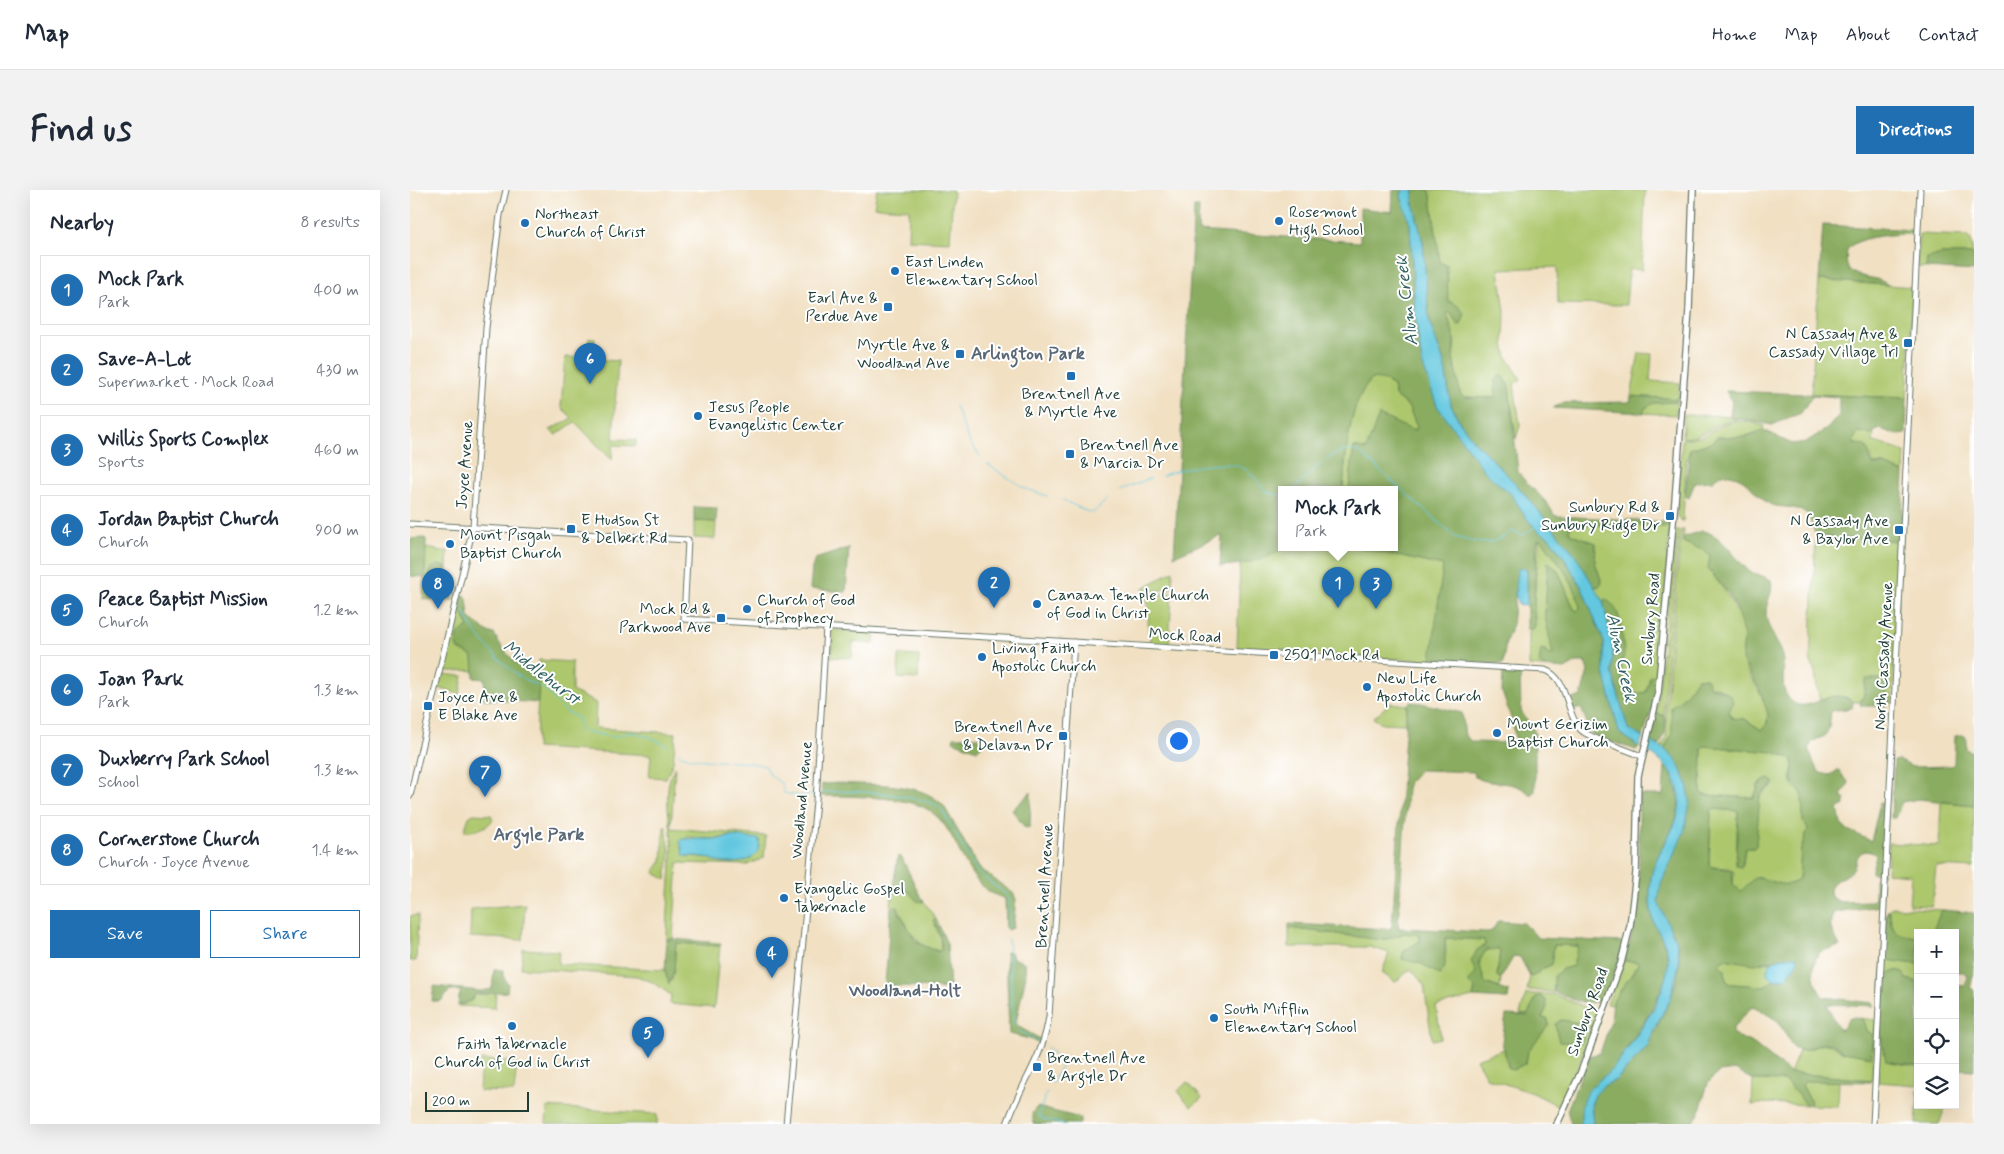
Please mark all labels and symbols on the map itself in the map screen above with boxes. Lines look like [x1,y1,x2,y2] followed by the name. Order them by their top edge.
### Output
[1289,202,1364,242] place label: Rosemont High School
[535,204,645,243] place label: Northeast Church of Christ
[1273,215,1285,227] marker: Rosemont High School
[519,217,531,229] marker: Northeast Church of Christ
[905,252,1038,291] place label: East Linden Elementary School
[1389,254,1424,347] water label: Alum Creek
[889,265,901,277] marker: East Linden Elementary School
[805,288,878,327] place label: Earl Ave & Perdue Ave
[882,301,894,313] marker: Earl Ave & Perdue Ave
[1769,324,1898,364] place label: N Cassady Ave & Cassady Village Trl
[857,335,950,374] place label: Myrtle Ave & Woodland Ave
[1902,337,1914,349] marker: N Cassady Ave & Cassady Village Trl
[971,342,1085,368] district label: Arlington Park
[574,343,606,384] pin: 6
[954,348,966,360] marker: Myrtle Ave & Woodland Ave
[1065,370,1077,382] marker: Brentnell Ave & Myrtle Ave
[1022,384,1121,423] place label: Brentnell Ave & Myrtle Ave
[708,397,844,437] place label: Jesus People Evangelistic Center
[692,410,704,422] marker: Jesus People Evangelistic Center
[451,420,479,510] street label: Joyce Avenue
[1080,435,1179,474] place label: Brentnell Ave & Marcia Dr
[1064,448,1076,460] marker: Brentnell Ave & Marcia Dr
[1541,497,1660,537] place label: Sunbury Rd & Sunbury Ridge Dr
[581,510,667,549] place label: E Hudson St & Delbert Rd
[1664,510,1676,522] marker: Sunbury Rd & Sunbury Ridge Dr
[1790,511,1889,550] place label: N Cassady Ave & Baylor Ave
[565,523,577,535] marker: E Hudson St & Delbert Rd
[1893,524,1905,536] marker: N Cassady Ave & Baylor Ave
[460,525,562,564] place label: Mount Pisgah Baptist Church
[444,538,456,550] marker: Mount Pisgah Baptist Church
[978,567,1010,608] pin: 2
[1322,567,1354,608] pin: 1
[422,568,454,609] pin: 8
[1360,568,1392,609] pin: 3
[1637,572,1665,666] street label: Sunbury Road
[1870,581,1898,731] street label: North Cassady Avenue
[1047,585,1209,624] place label: Canaan Temple Church of God in Christ
[757,590,855,629] place label: Church of God of Prophecy
[1031,598,1043,610] marker: Canaan Temple Church of God in Christ
[619,599,711,638] place label: Mock Rd & Parkwood Ave
[741,603,753,615] marker: Church of God of Prophecy
[1600,611,1642,706] water label: Alum Creek
[715,612,727,624] marker: Mock Rd & Parkwood Ave
[1148,624,1222,648] street label: Mock Road
[497,635,587,712] water label: Middlehurst
[992,638,1097,678] place label: Living Faith Apostolic Church
[1284,645,1379,666] place label: 2501 Mock Rd
[1268,649,1280,661] marker: 2501 Mock Rd
[976,651,988,663] marker: Living Faith Apostolic Church
[1377,668,1482,708] place label: New Life Apostolic Church
[1361,681,1373,693] marker: New Life Apostolic Church
[438,687,518,726] place label: Joyce Ave & E Blake Ave
[422,700,434,712] marker: Joyce Ave & E Blake Ave
[1507,714,1609,753] place label: Mount Gerizim Baptist Church
[954,717,1054,756] place label: Brentnell Ave & Delavan Dr
[1491,727,1503,739] marker: Mount Gerizim Baptist Church
[1166,728,1192,754] your location
[1057,730,1069,742] marker: Brentnell Ave & Delavan Dr
[786,740,818,860] street label: Woodland Avenue
[469,756,501,797] pin: 7
[494,823,584,849] district label: Argyle Park
[1031,823,1059,949] street label: Brentnell Avenue
[794,879,904,918] place label: Evangelic Gospel Tabernacle
[778,892,790,904] marker: Evangelic Gospel Tabernacle
[756,937,788,978] pin: 4
[1562,965,1614,1059] street label: Sunbury Road
[848,979,962,1003] district label: Woodland-Holt
[1224,999,1357,1038] place label: South Mifflin Elementary School
[1208,1012,1220,1024] marker: South Mifflin Elementary School
[632,1017,664,1058] pin: 5
[506,1020,518,1032] marker: Faith Tabernacle Church of God in Christ
[434,1034,590,1073] place label: Faith Tabernacle Church of God in Christ
[1047,1048,1146,1088] place label: Brentnell Ave & Argyle Dr
[1031,1061,1043,1073] marker: Brentnell Ave & Argyle Dr
[425,1089,529,1112] scale bar

